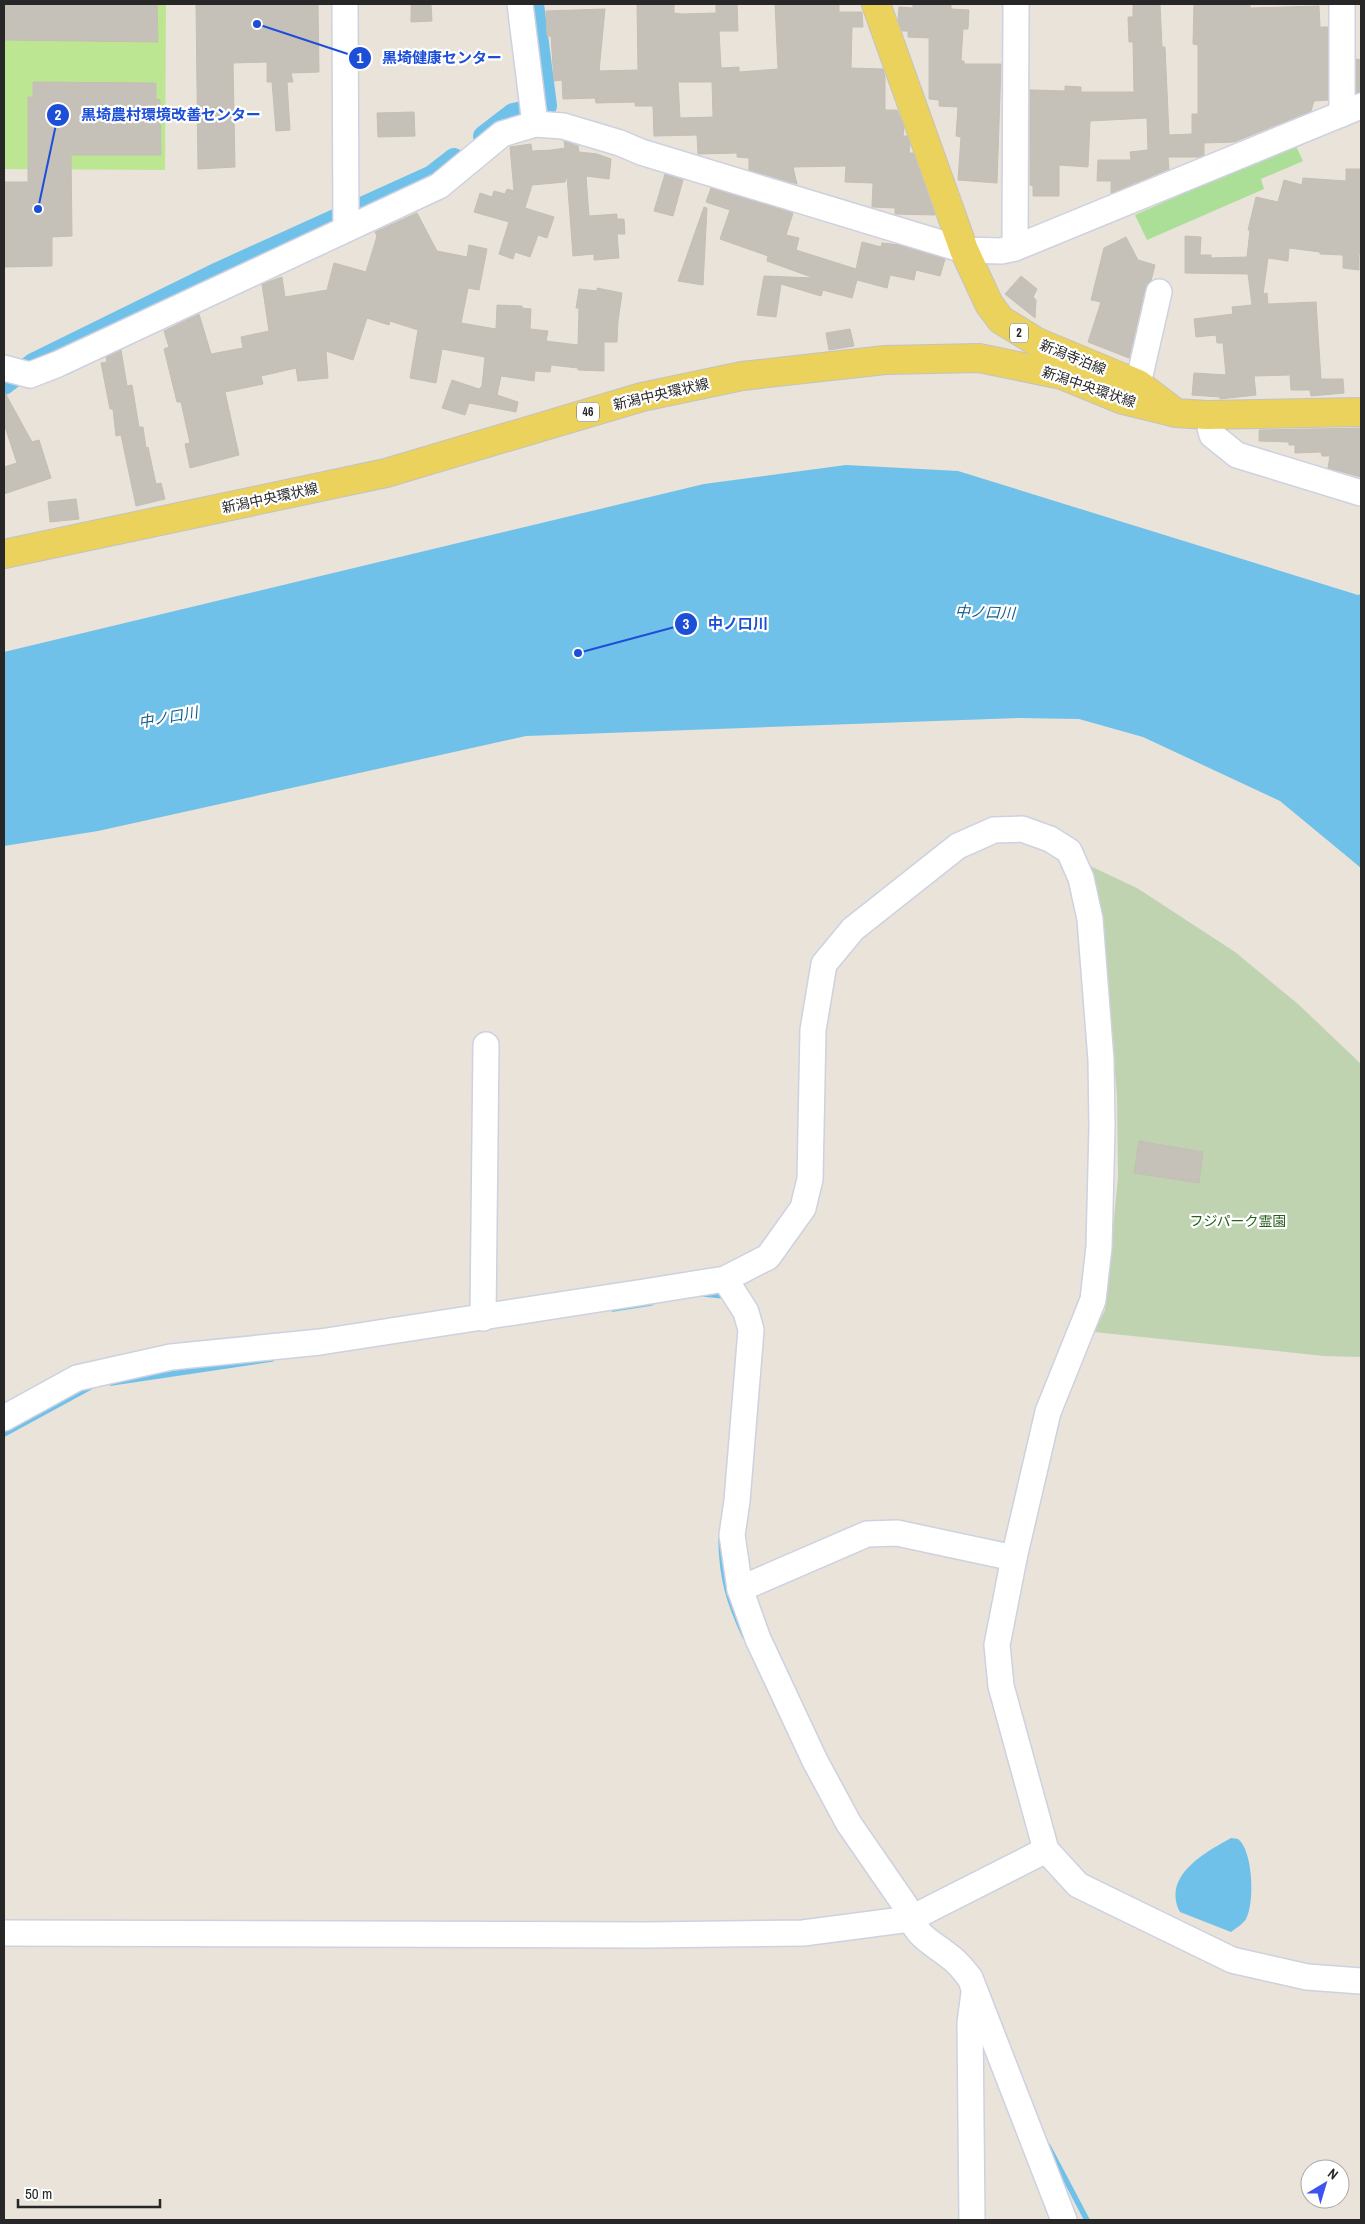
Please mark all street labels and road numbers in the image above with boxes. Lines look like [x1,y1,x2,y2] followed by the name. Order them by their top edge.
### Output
[1010,323,1028,342] road number: 2
[1037,336,1109,378] street label: 新潟寺泊線
[1040,363,1138,411] street label: 新潟中央環状線
[611,374,711,414] street label: 新潟中央環状線
[577,402,599,422] road number: 46
[220,479,320,517] street label: 新潟中央環状線

